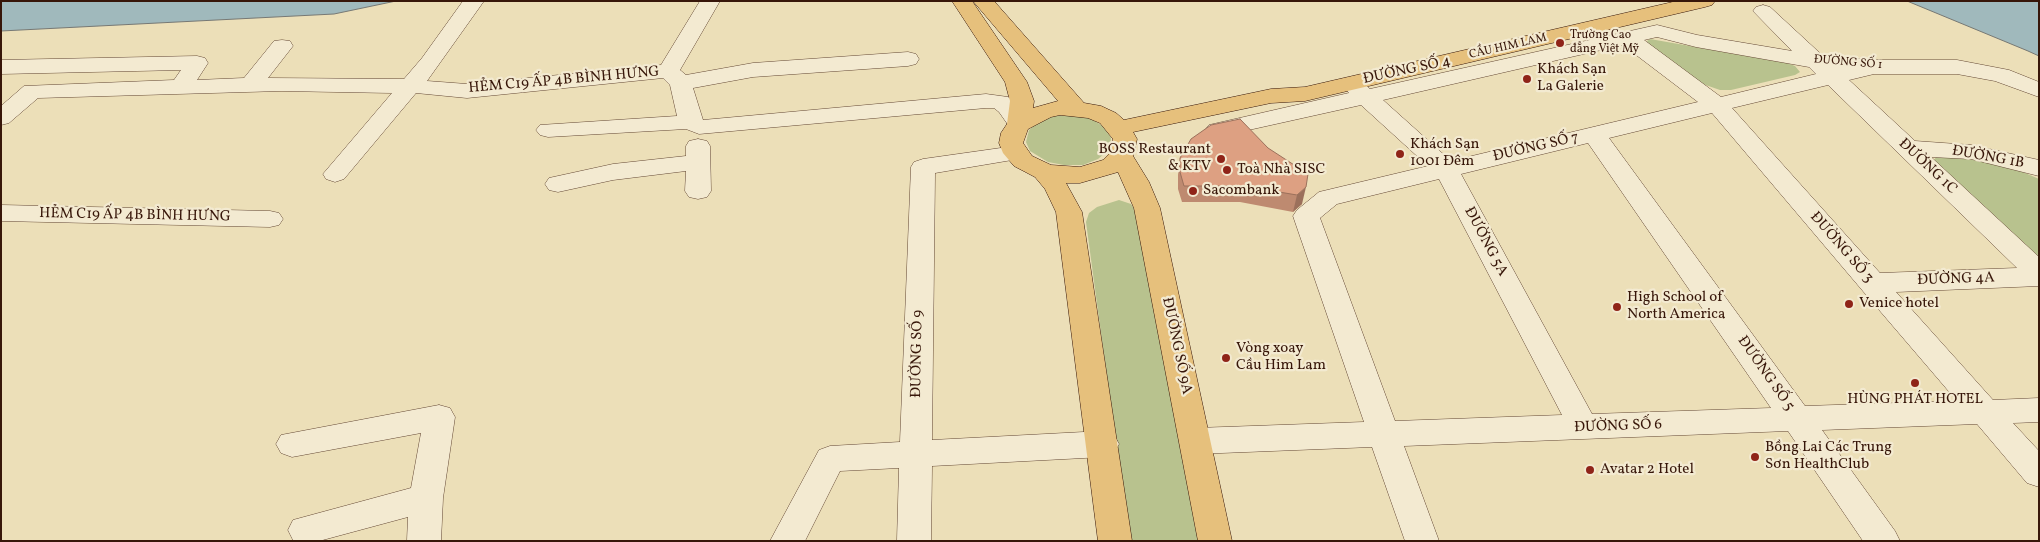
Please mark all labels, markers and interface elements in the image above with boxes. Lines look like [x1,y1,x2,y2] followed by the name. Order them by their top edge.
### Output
[1570,29,1639,57] place label: Trường Cao đẳng Việt Mỹ
[1468,31,1548,63] street label: CẦU HIM LAM
[1554,37,1566,49] marker: Trường Cao đẳng Việt Mỹ
[1361,53,1453,89] street label: ĐƯỜNG SỐ 4
[1813,53,1883,73] street label: ĐƯỜNG SỐ 1
[1537,61,1607,96] place label: Khách Sạn La Galerie
[468,64,660,98] street label: HẺM C19 ẤP 4B BÌNH HƯNG
[1521,73,1533,85] marker: Khách Sạn La Galerie
[1491,129,1581,167] street label: ĐƯỜNG SỐ 7
[1894,135,1960,199] street label: ĐƯỜNG 1C
[1410,136,1480,171] place label: Khách Sạn 1001 Đêm
[1098,141,1211,176] place label: BOSS Restaurant & KTV
[1950,143,2026,173] street label: ĐƯỜNG 1B
[1394,148,1406,160] marker: Khách Sạn 1001 Đêm
[1215,153,1227,165] marker: BOSS Restaurant & KTV
[1237,161,1325,179] place label: Toà Nhà SISC
[1221,164,1233,176] marker: Toà Nhà SISC
[1203,182,1280,200] place label: Sacombank
[1187,185,1199,197] marker: Sacombank
[1459,204,1511,280] street label: ĐƯỜNG 5A
[39,205,231,227] street label: HẺM C19 ẤP 4B BÌNH HƯNG
[1805,209,1877,287] street label: ĐƯỜNG SỐ 3
[1917,270,1995,290] street label: ĐƯỜNG 4A
[1627,289,1726,324] place label: High School of North America
[1859,295,1939,313] place label: Venice hotel
[1157,296,1195,396] street label: ĐƯỜNG SỐ 9A
[1843,298,1855,310] marker: Venice hotel
[1611,301,1623,313] marker: High School of North America
[908,310,928,398] street label: ĐƯỜNG SỐ 9
[1733,333,1797,415] street label: ĐƯỜNG SỐ 5
[1236,340,1326,375] place label: Vòng xoay Cầu Him Lam
[1220,352,1232,364] marker: Vòng xoay Cầu Him Lam
[1909,377,1921,389] marker: HÙNG PHÁT HOTEL
[1847,391,1983,409] place label: HÙNG PHÁT HOTEL
[1574,416,1662,438] street label: ĐƯỜNG SỐ 6
[1765,439,1892,474] place label: Bồng Lai Các Trung Sơn HealthClub
[1749,451,1761,463] marker: Bồng Lai Các Trung Sơn HealthClub
[1600,461,1694,479] place label: Avatar 2 Hotel
[1584,464,1596,476] marker: Avatar 2 Hotel

